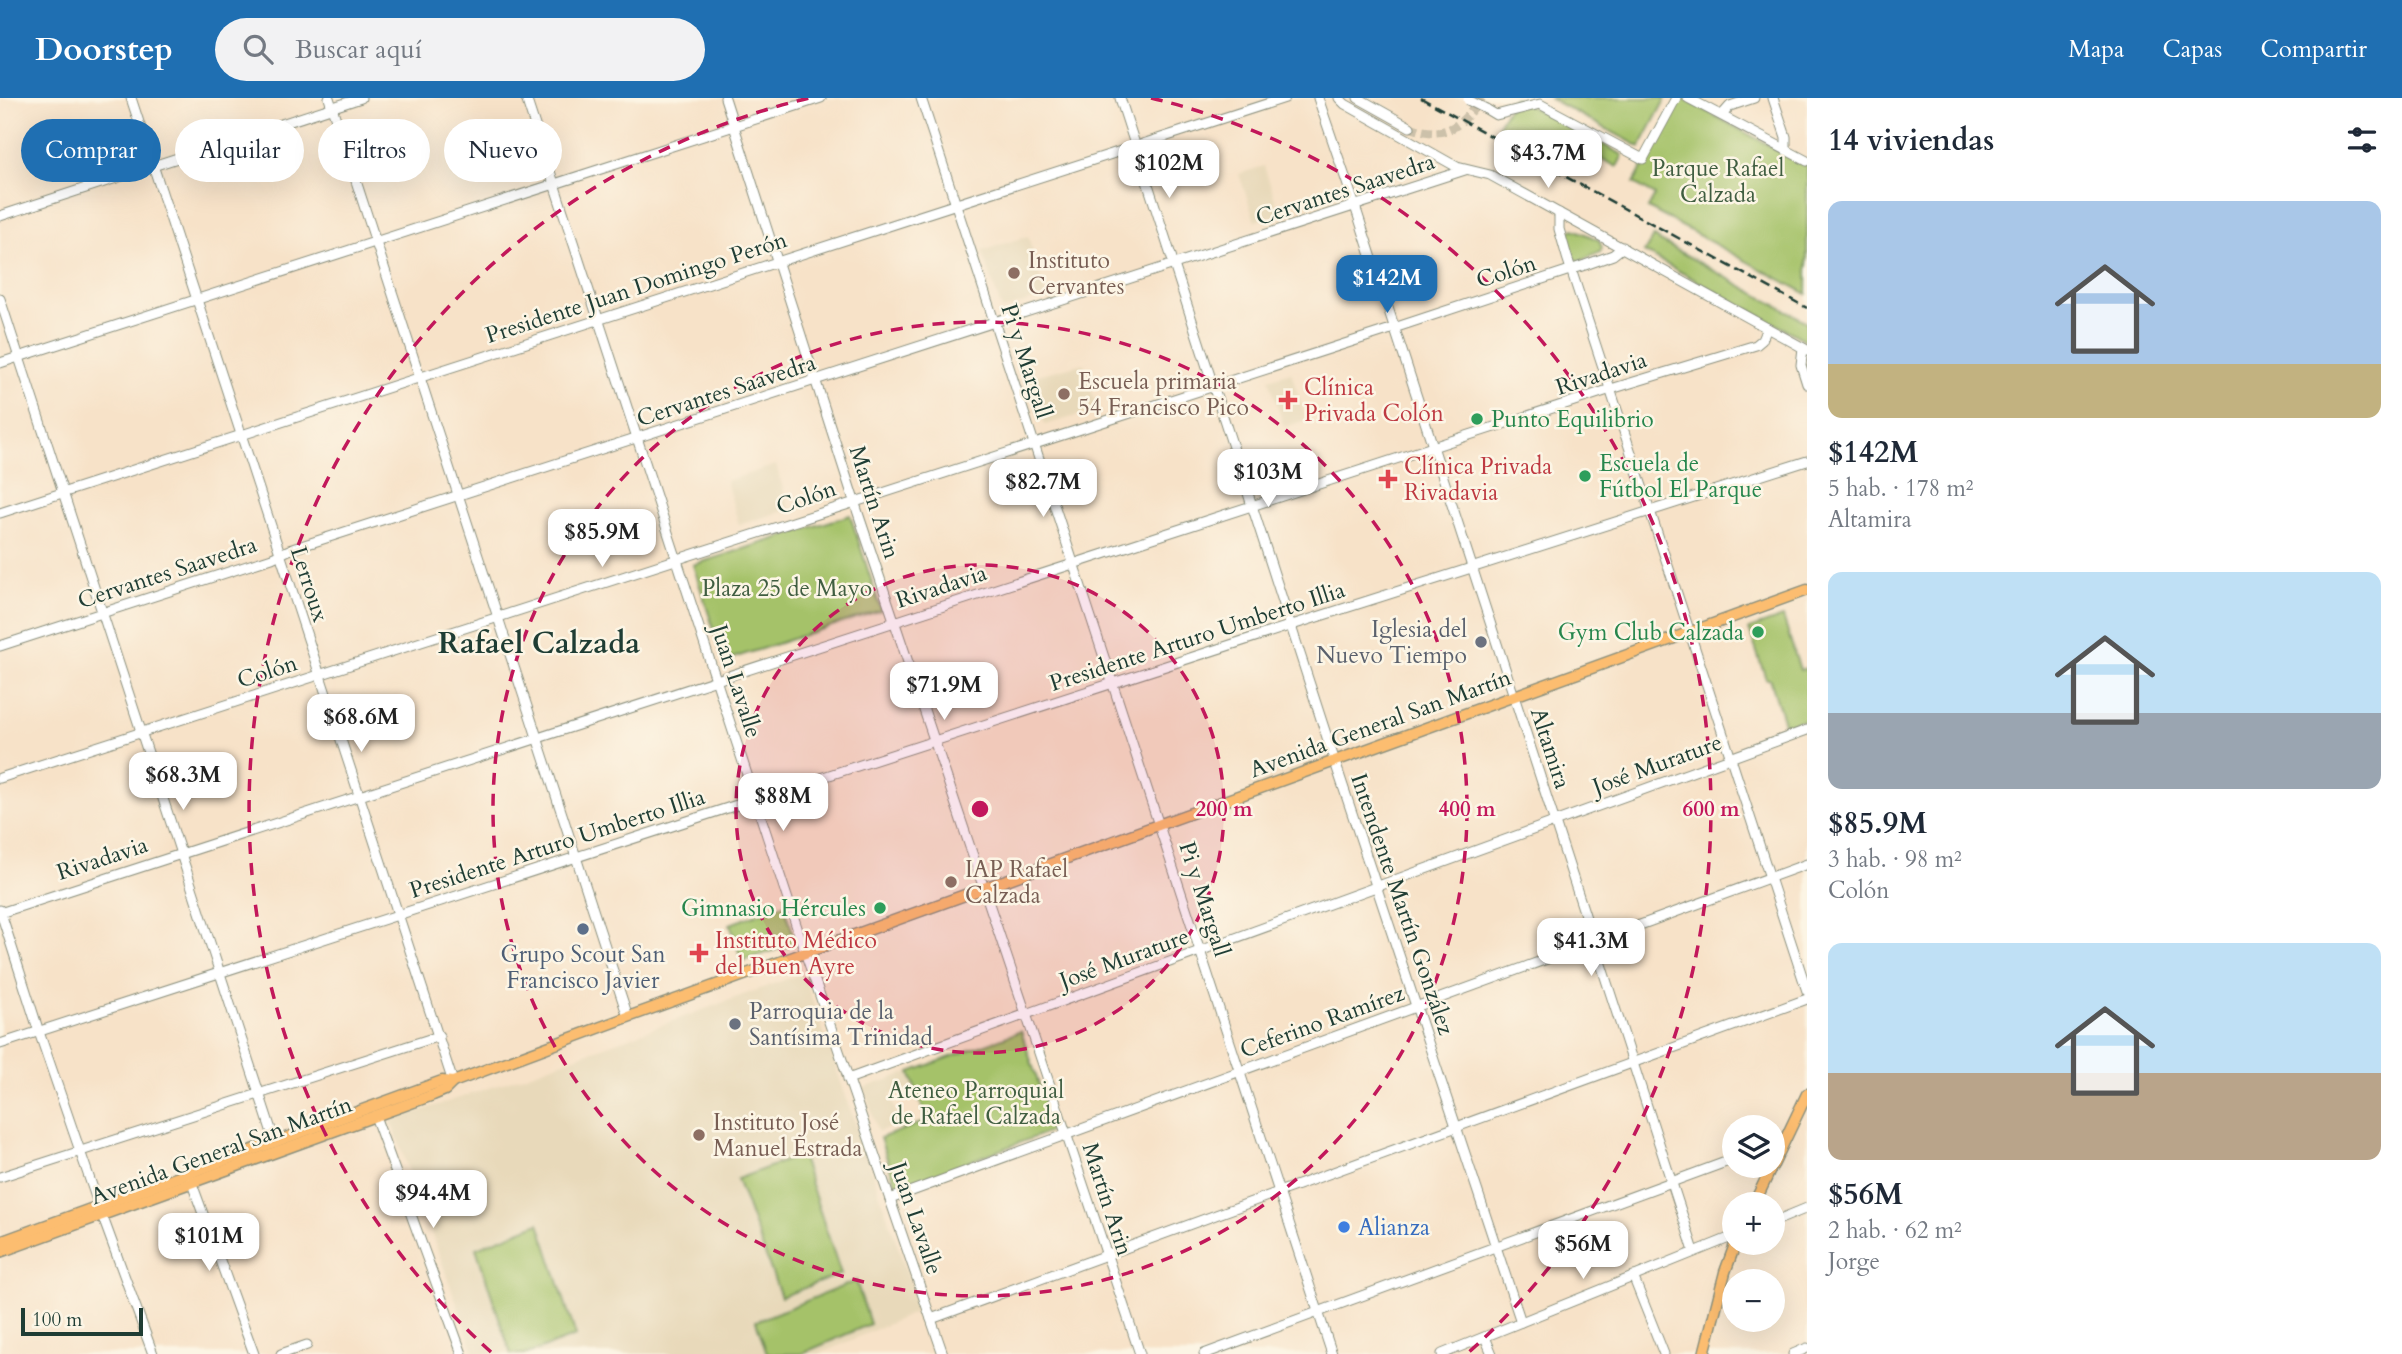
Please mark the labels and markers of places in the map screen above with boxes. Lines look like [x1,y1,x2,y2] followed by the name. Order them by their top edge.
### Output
[1491,130,1605,190] pin: $43.7M
[1120,140,1218,200] pin: $102M
[1028,245,1124,302] place label: Instituto Cervantes
[1338,256,1436,315] pin: $142M
[1006,265,1022,281] marker: Instituto Cervantes
[1078,366,1249,423] place label: Escuela primaria 54 Francisco Pico
[1304,372,1444,429] place label: Clínica Privada Colón
[1056,386,1072,402] marker: Escuela primaria 54 Francisco Pico
[1278,390,1298,410] marker: Clínica Privada Colón
[1491,404,1654,435] place label: Punto Equilibrio
[1469,411,1485,427] marker: Punto Equilibrio
[1599,448,1762,505] place label: Escuela de Fútbol El Parque
[1219,450,1317,509] pin: $103M
[1404,451,1552,508] place label: Clínica Privada Rivadavia
[986,460,1100,519] pin: $82.7M
[1577,468,1593,484] marker: Escuela de Fútbol El Parque
[1378,469,1398,489] marker: Clínica Privada Rivadavia
[545,510,659,569] pin: $85.9M
[1316,614,1467,671] place label: Iglesia del Nuevo Tiempo
[1558,617,1744,648] place label: Gym Club Calzada
[1750,624,1766,640] marker: Gym Club Calzada
[1473,634,1489,650] marker: Iglesia del Nuevo Tiempo
[887,662,1001,722] pin: $71.9M
[304,694,418,754] pin: $68.6M
[126,752,240,812] pin: $68.3M
[742,774,824,833] pin: $88M
[968,797,992,821] centre of rings
[965,854,1068,911] place label: IAP Rafael Calzada
[943,874,959,890] marker: IAP Rafael Calzada
[681,893,866,924] place label: Gimnasio Hércules
[872,900,888,916] marker: Gimnasio Hércules
[1534,918,1648,978] pin: $41.3M
[575,921,591,937] marker: Grupo Scout San Francisco Javier
[715,925,877,982] place label: Instituto Médico del Buen Ayre
[500,939,666,996] place label: Grupo Scout San Francisco Javier
[689,943,709,963] marker: Instituto Médico del Buen Ayre
[749,996,933,1053] place label: Parroquia de la Santísima Trinidad
[727,1016,743,1032] marker: Parroquia de la Santísima Trinidad
[713,1107,862,1164] place label: Instituto José Manuel Estrada
[691,1127,707,1143] marker: Instituto José Manuel Estrada
[376,1170,490,1230] pin: $94.4M
[1358,1212,1430,1243] place label: Alianza
[160,1214,258,1273] pin: $101M
[1336,1219,1352,1235] marker: Alianza
[1542,1222,1624,1281] pin: $56M

